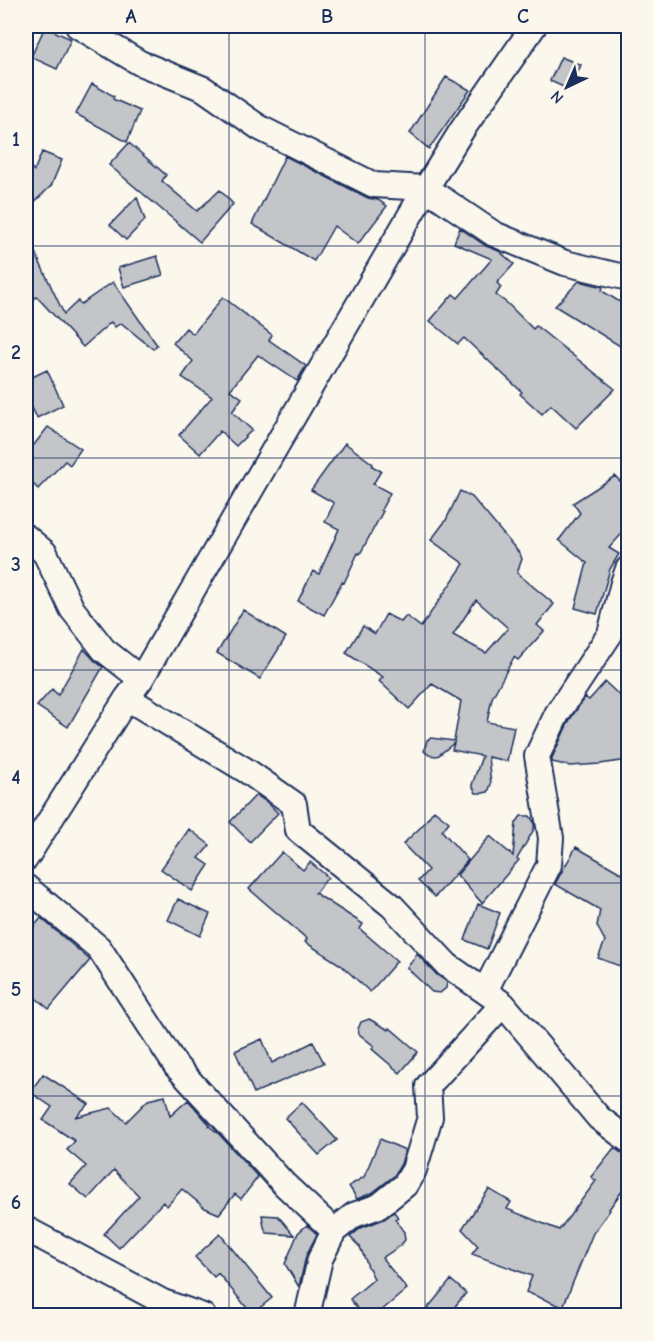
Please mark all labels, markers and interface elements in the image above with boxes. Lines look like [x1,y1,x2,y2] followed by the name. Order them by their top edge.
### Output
[125,5,137,28] text: A
[321,5,333,28] text: B
[517,5,529,28] text: C
[537,57,597,117] north arrow
[547,87,567,107] text: N
[12,128,20,151] text: 1
[11,341,21,364] text: 2
[11,553,21,576] text: 3
[11,766,21,789] text: 4
[11,978,21,1001] text: 5
[11,1191,21,1214] text: 6

